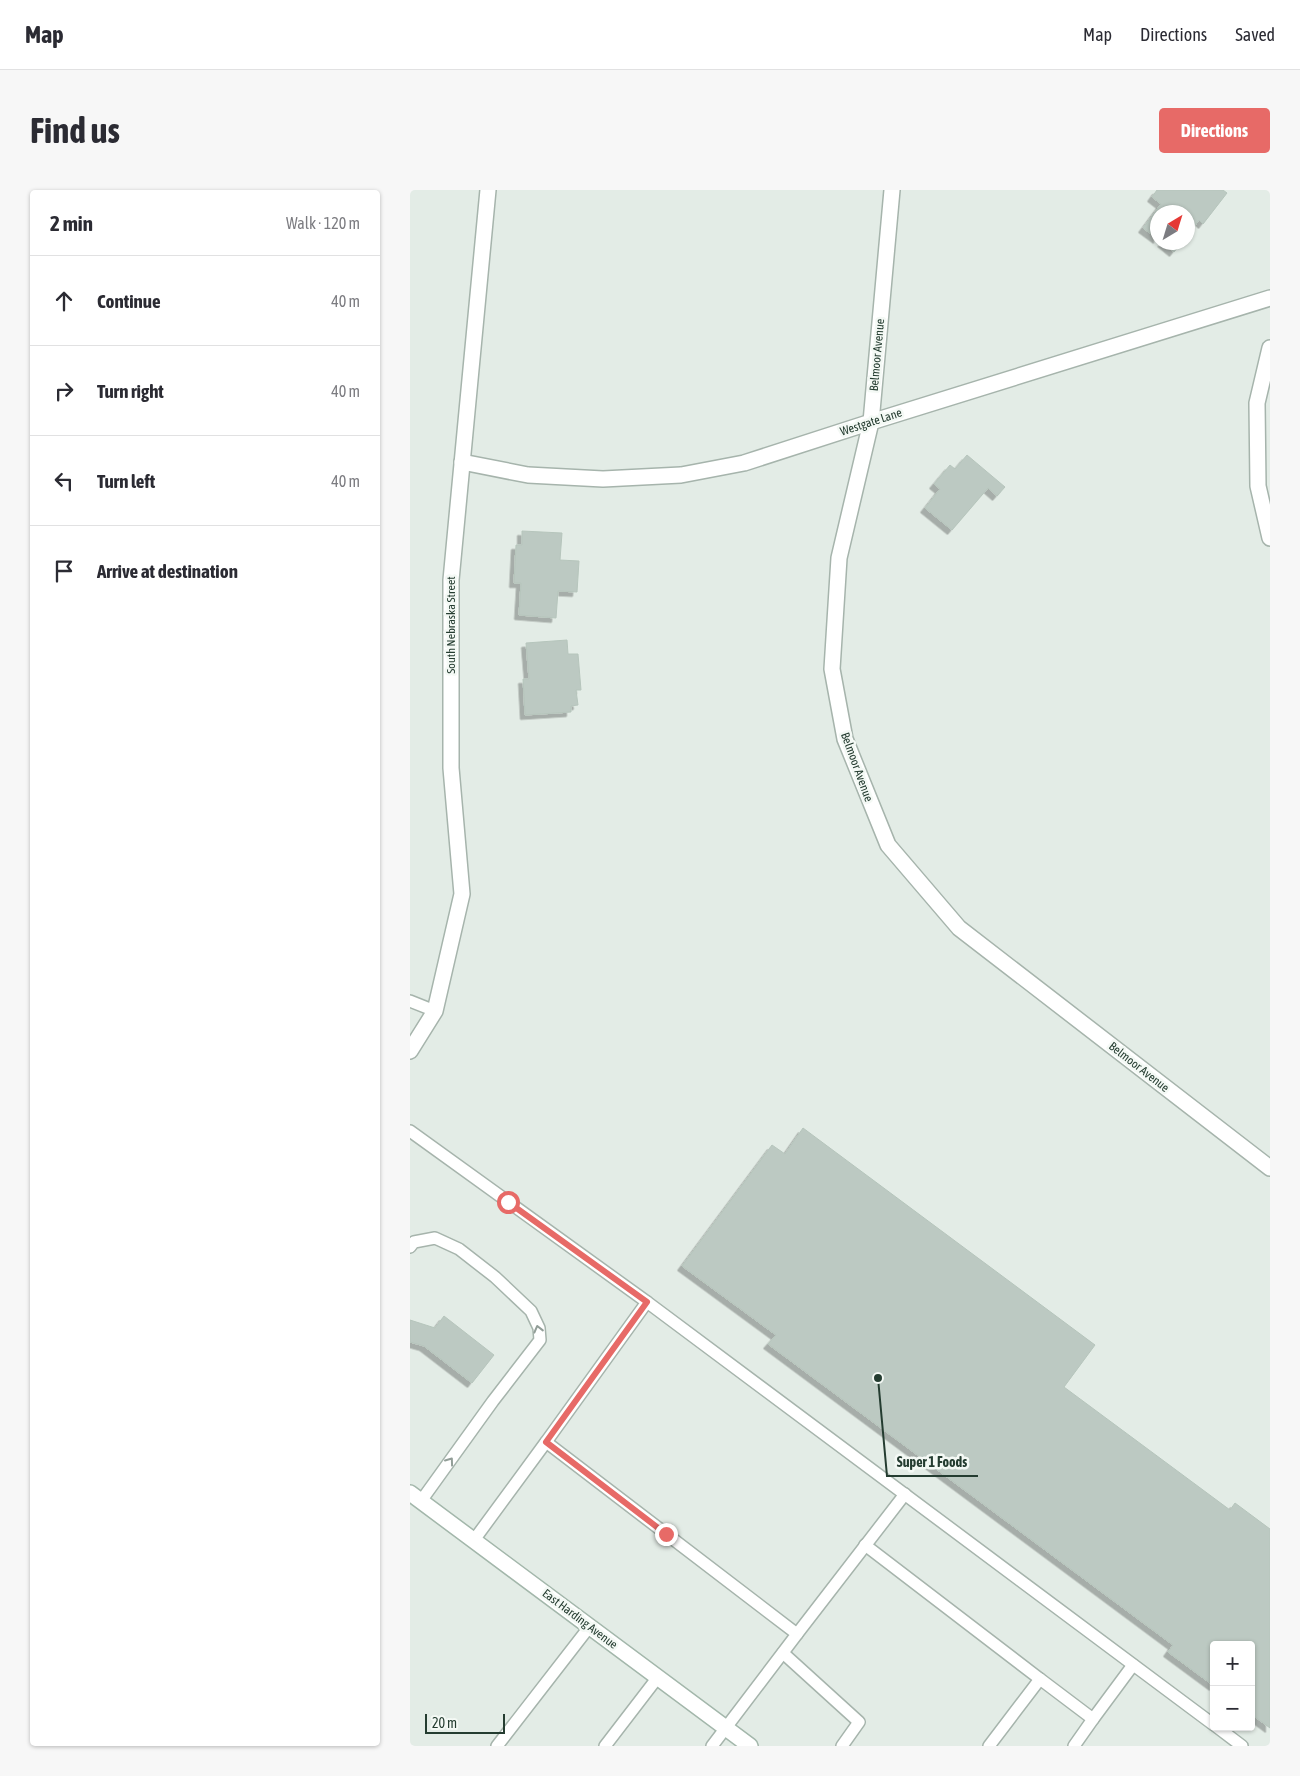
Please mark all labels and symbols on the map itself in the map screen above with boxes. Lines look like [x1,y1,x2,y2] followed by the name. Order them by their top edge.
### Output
[1150,205,1195,250] north arrow
[867,318,887,392] street label: Belmoor Avenue
[838,405,904,439] street label: Westgate Lane
[444,576,458,674] street label: South Nebraska Street
[838,730,876,804] street label: Belmoor Avenue
[1106,1039,1172,1095] street label: Belmoor Avenue
[497,1191,520,1214] route start
[533,1325,544,1334] one-way arrow
[887,1447,978,1476] callout: Super 1 Foods
[897,1454,967,1470] text: Super 1 Foods
[444,1458,452,1467] one-way arrow
[655,1523,678,1546] route end
[540,1586,620,1652] street label: East Harding Avenue
[425,1711,505,1734] scale bar

